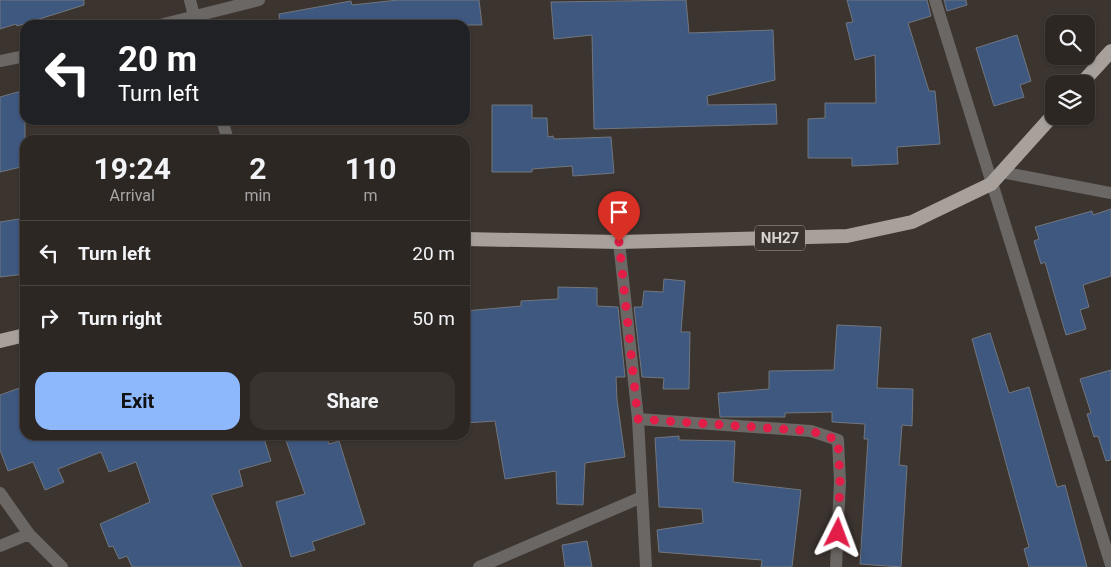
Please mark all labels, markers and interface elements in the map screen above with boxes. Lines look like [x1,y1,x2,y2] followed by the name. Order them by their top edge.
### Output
[1045,15,1095,125] map controls
[1045,15,1095,65] button: search
[118,39,197,80] text: 20 m
[35,40,100,105] icon: left
[1045,75,1095,125] button: layers
[118,81,199,106] text: Turn left
[94,151,171,186] text: 19:24
[249,151,266,186] text: 2
[345,151,396,186] text: 110
[110,186,155,205] text: Arrival
[244,186,271,205] text: min
[364,186,378,205] text: m
[598,191,640,242] pin
[605,198,633,226] icon: arrive
[755,226,805,250] road number: NH27
[35,239,63,267] icon: left
[78,242,151,265] text: Turn left
[412,242,455,265] text: 20 m
[35,304,63,332] icon: right
[78,307,162,330] text: Turn right
[412,307,455,330] text: 50 m
[35,372,240,430] button: Exit
[250,372,455,430] button: Share
[811,506,863,558] position arrow

